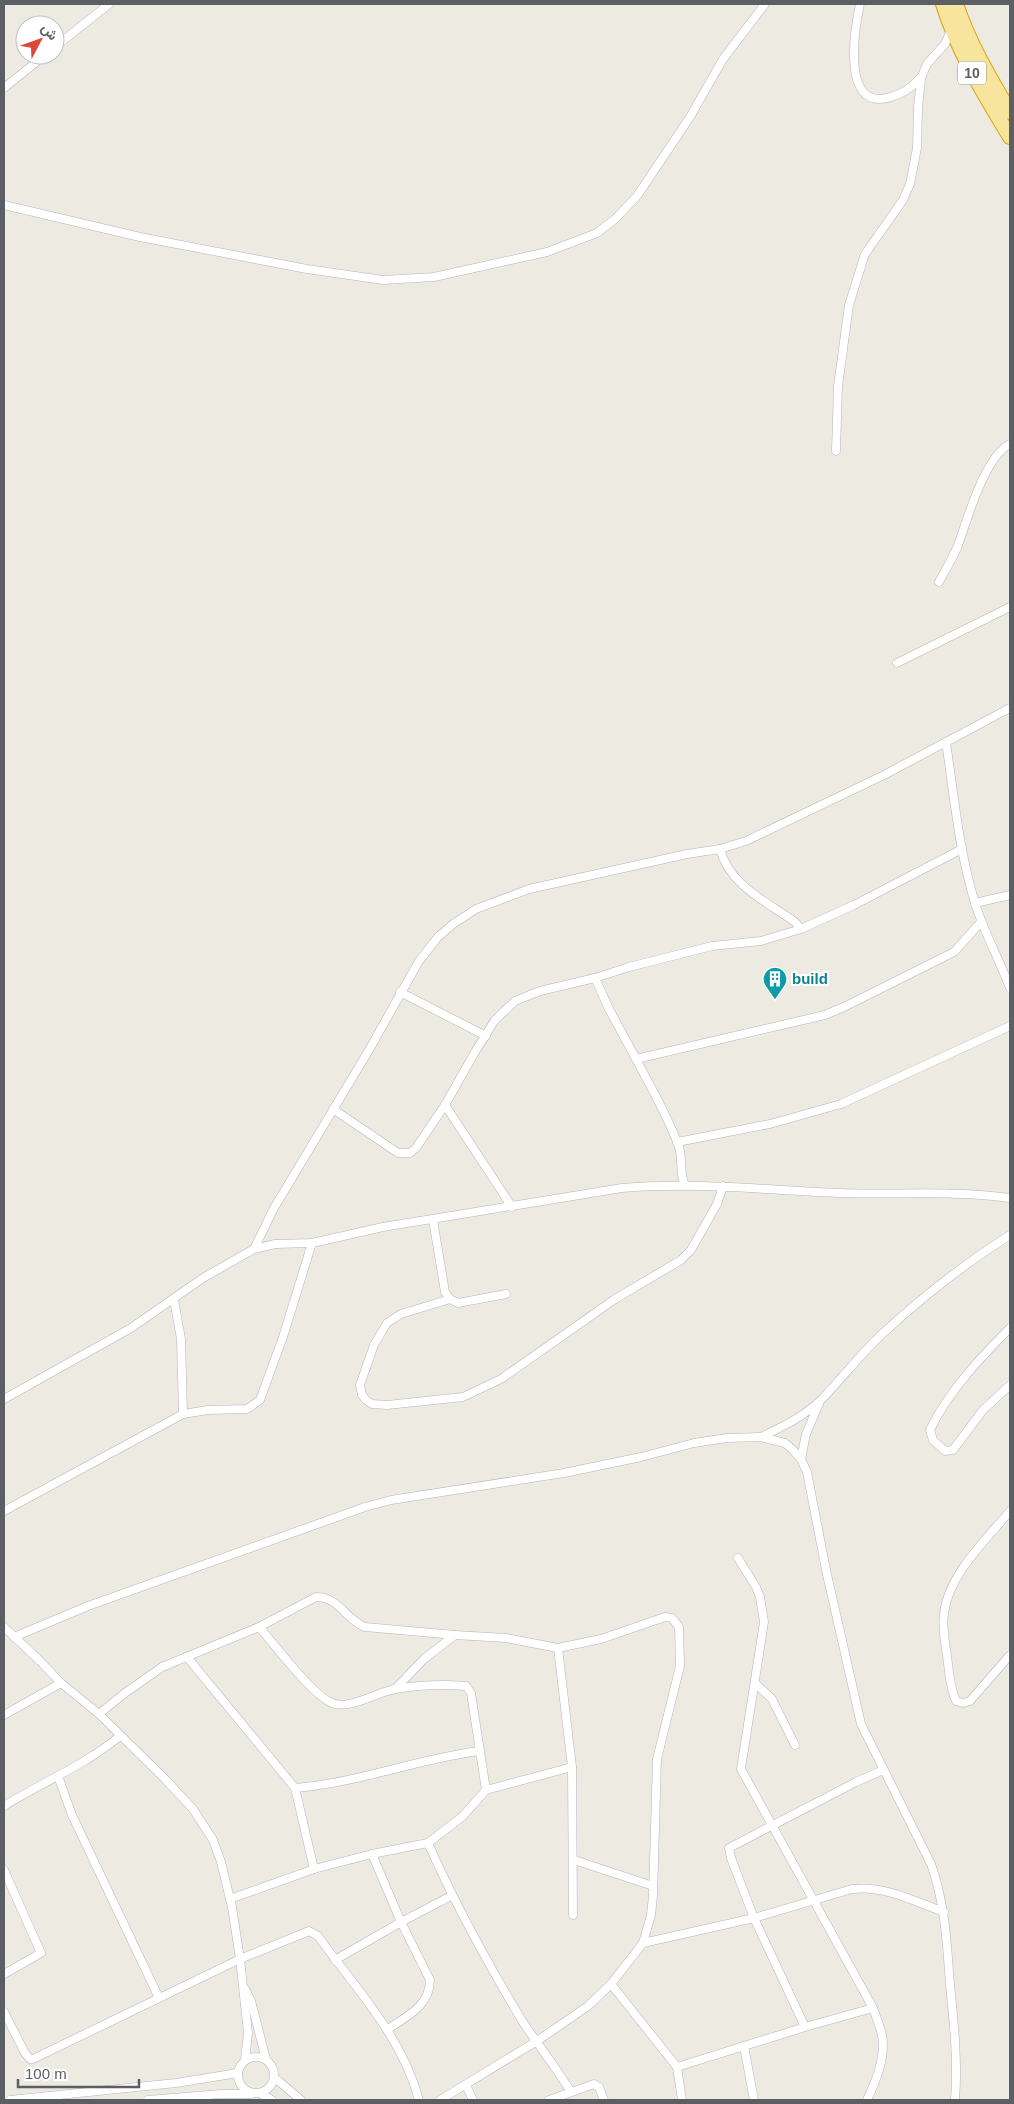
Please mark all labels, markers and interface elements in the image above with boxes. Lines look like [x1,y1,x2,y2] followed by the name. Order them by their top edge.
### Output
[15,15,65,65] north arrow
[37,20,61,44] text: ش
[958,62,986,84] road number: 10
[762,966,788,1000] building icon: build
[792,970,828,987] place label: build
[18,2056,139,2088] scale bar
[25,2065,67,2082] text: 100 m

